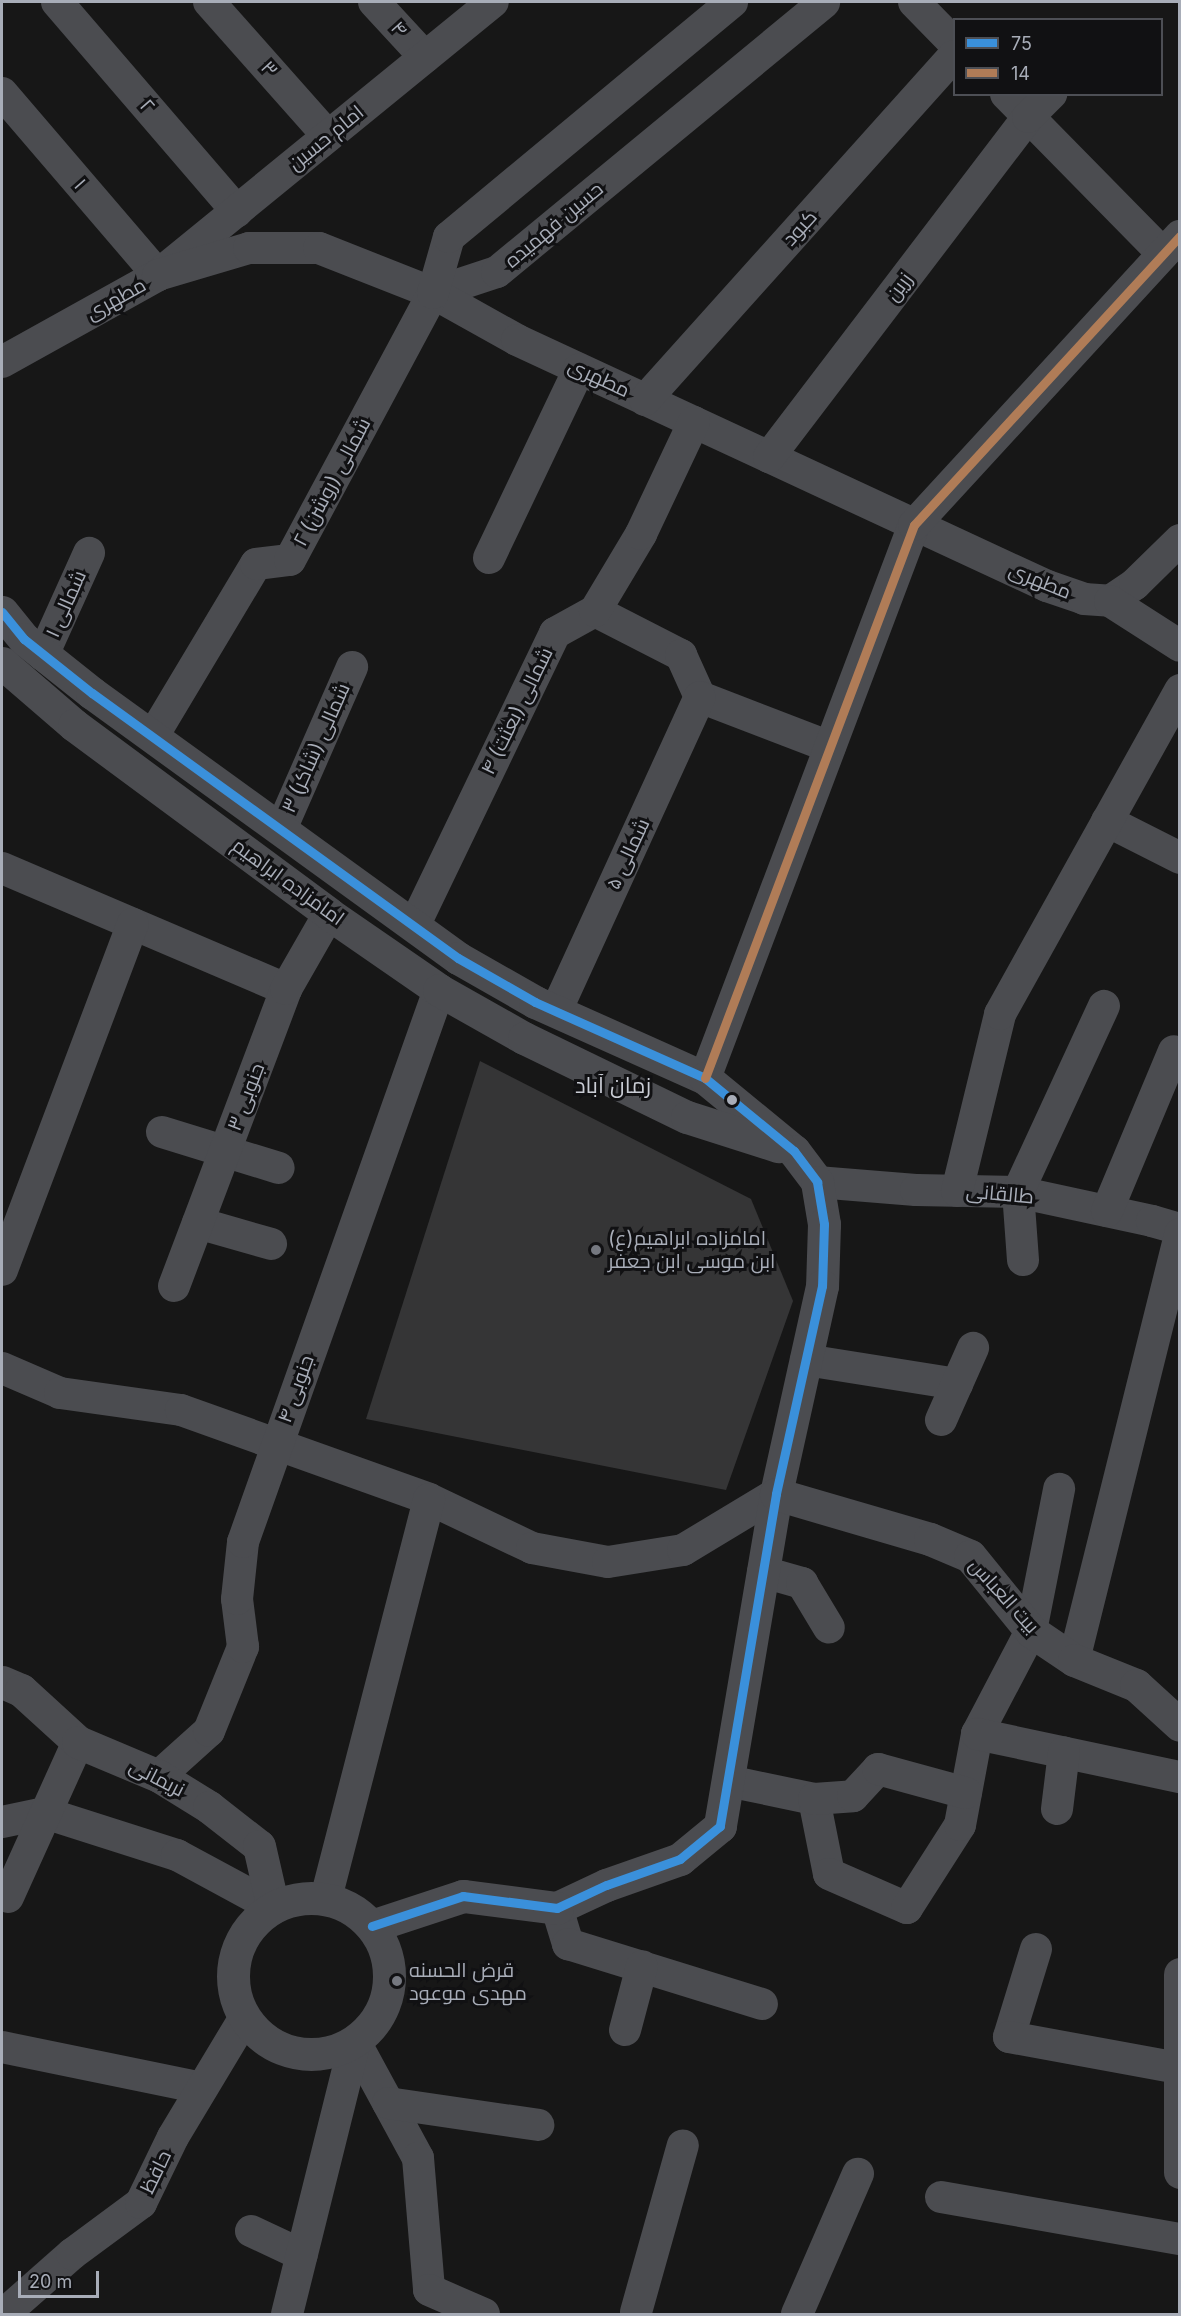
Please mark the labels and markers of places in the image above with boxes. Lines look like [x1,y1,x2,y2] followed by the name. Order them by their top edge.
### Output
[726,1094,738,1106] unlabelled marker
[608,1226,775,1273] place label: (ع)امامزاده ابراهیم ابن موسی ابن جعفر
[589,1243,603,1257] marker: (ع)امامزاده ابراهیم ابن موسی ابن جعفر
[409,1958,527,2005] place label: قرض الحسنه مهدی موعود
[390,1974,404,1988] marker: قرض الحسنه مهدی موعود

